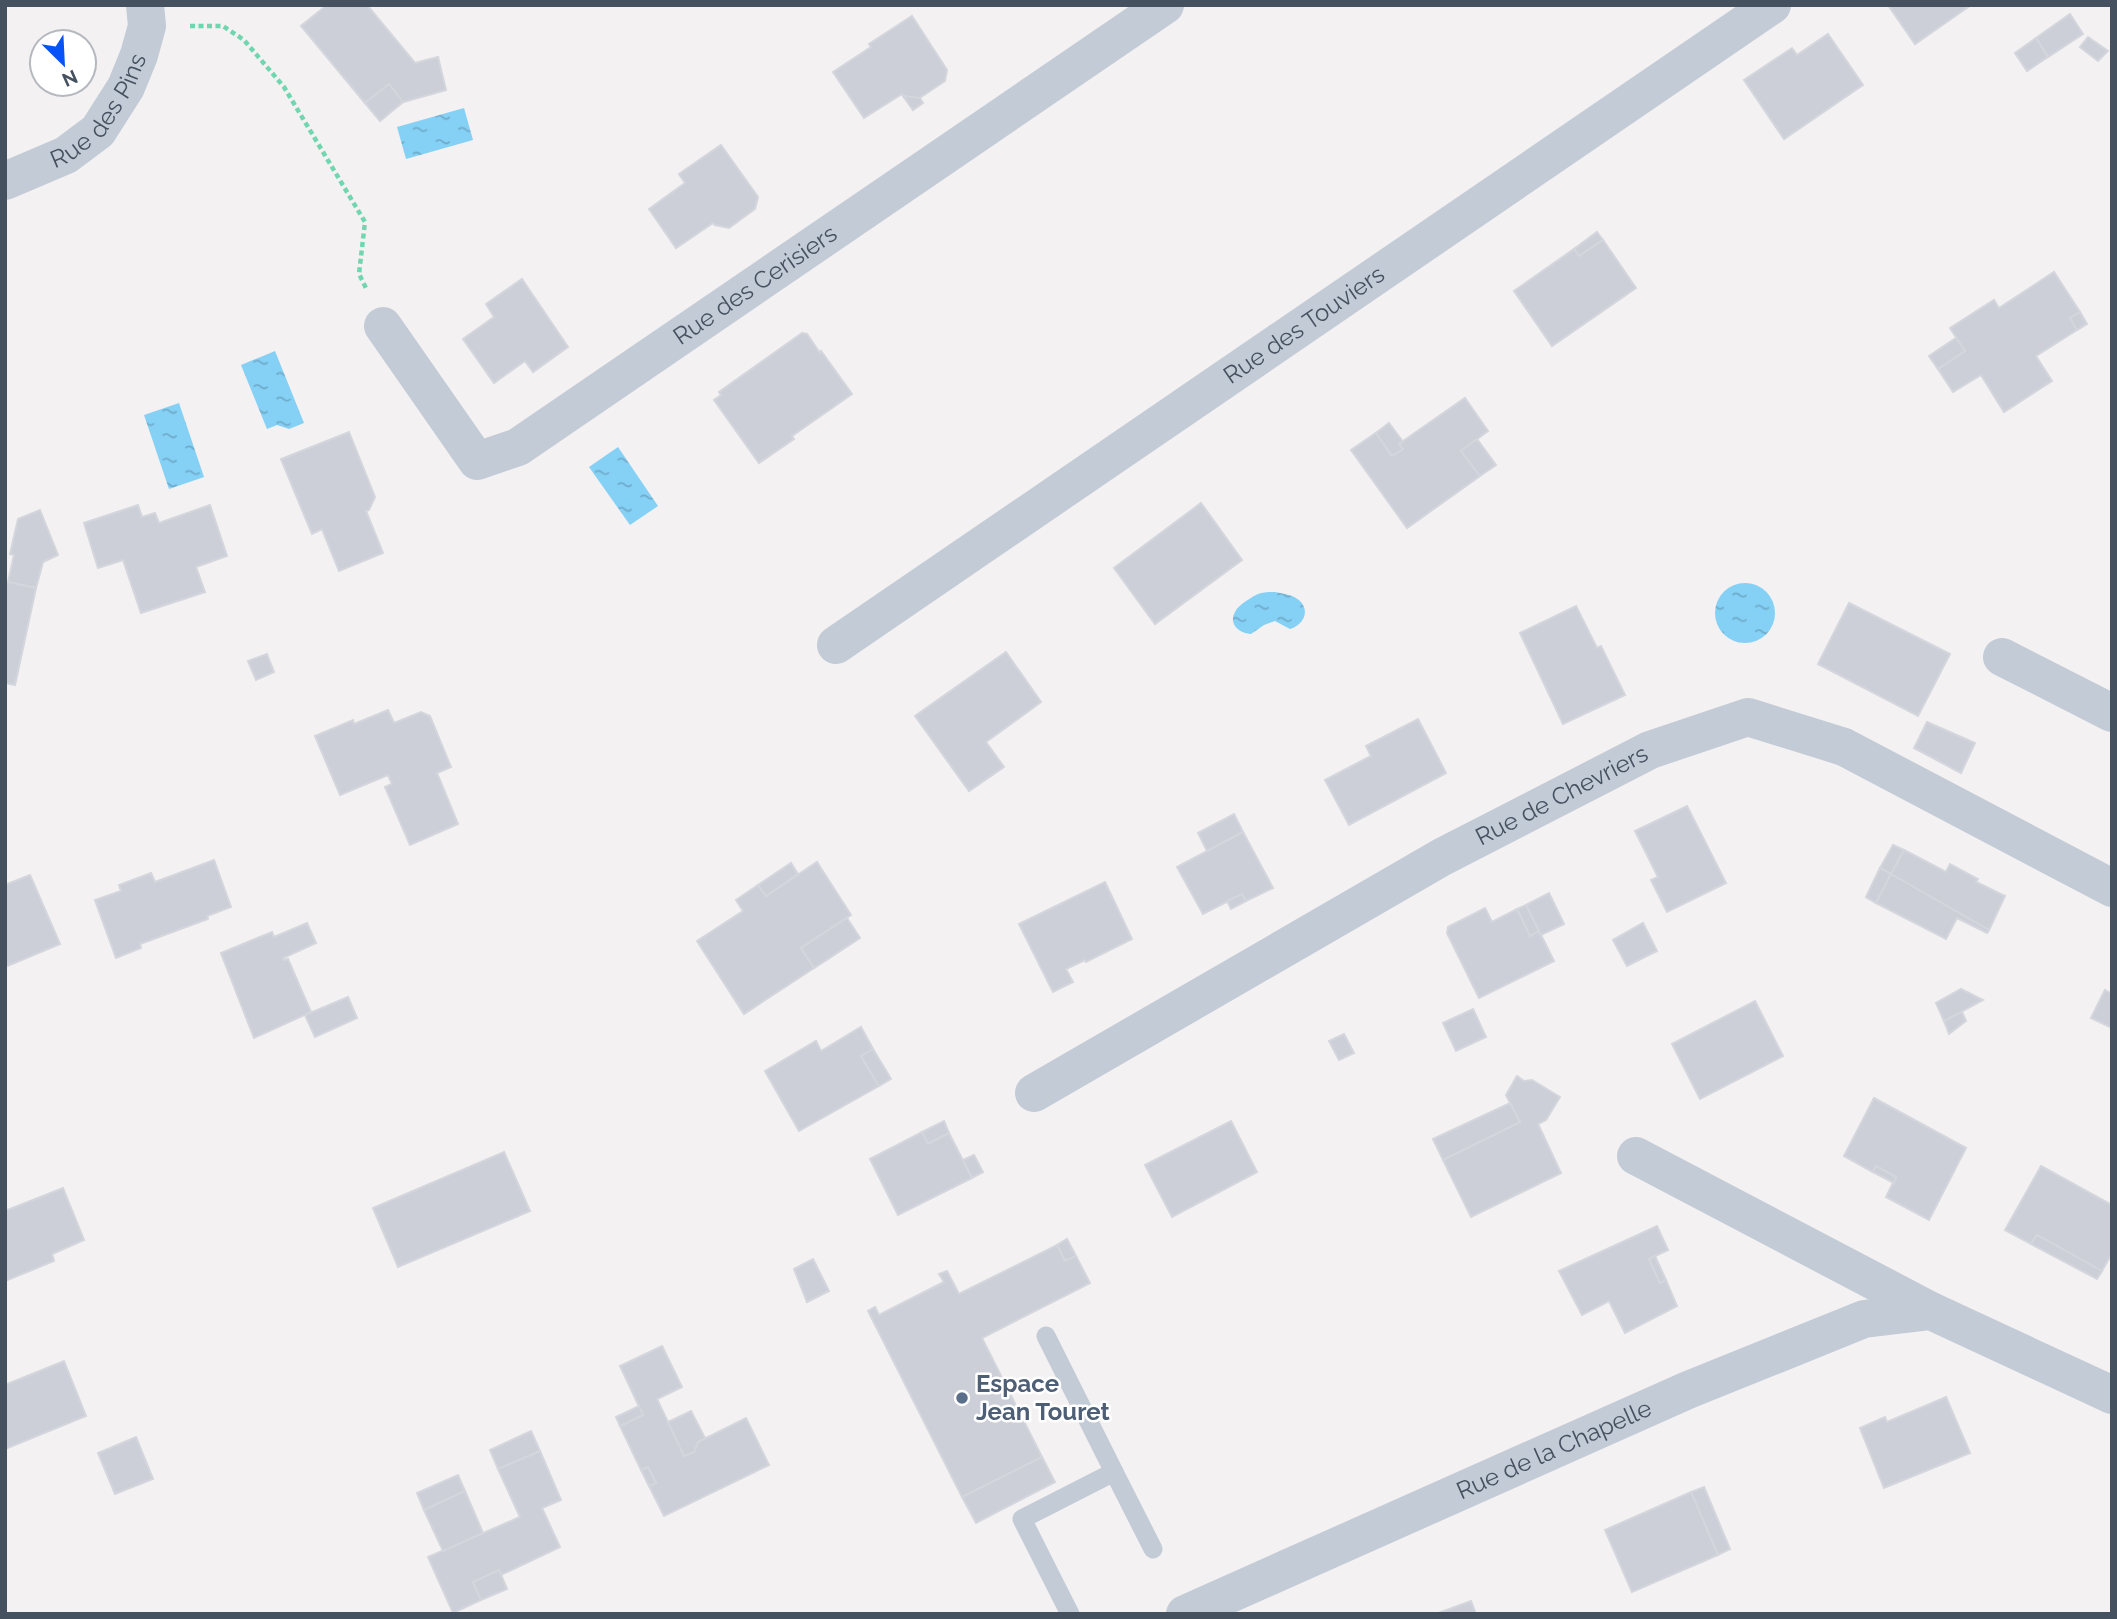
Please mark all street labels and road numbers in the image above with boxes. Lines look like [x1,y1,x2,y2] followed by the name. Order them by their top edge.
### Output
[46,49,152,174] street label: Rue des Pins
[667,218,842,351] street label: Rue des Cerisiers
[1218,259,1390,390] street label: Rue des Touviers
[1470,739,1653,851] street label: Rue de Chevriers
[1452,1393,1656,1505] street label: Rue de la Chapelle

